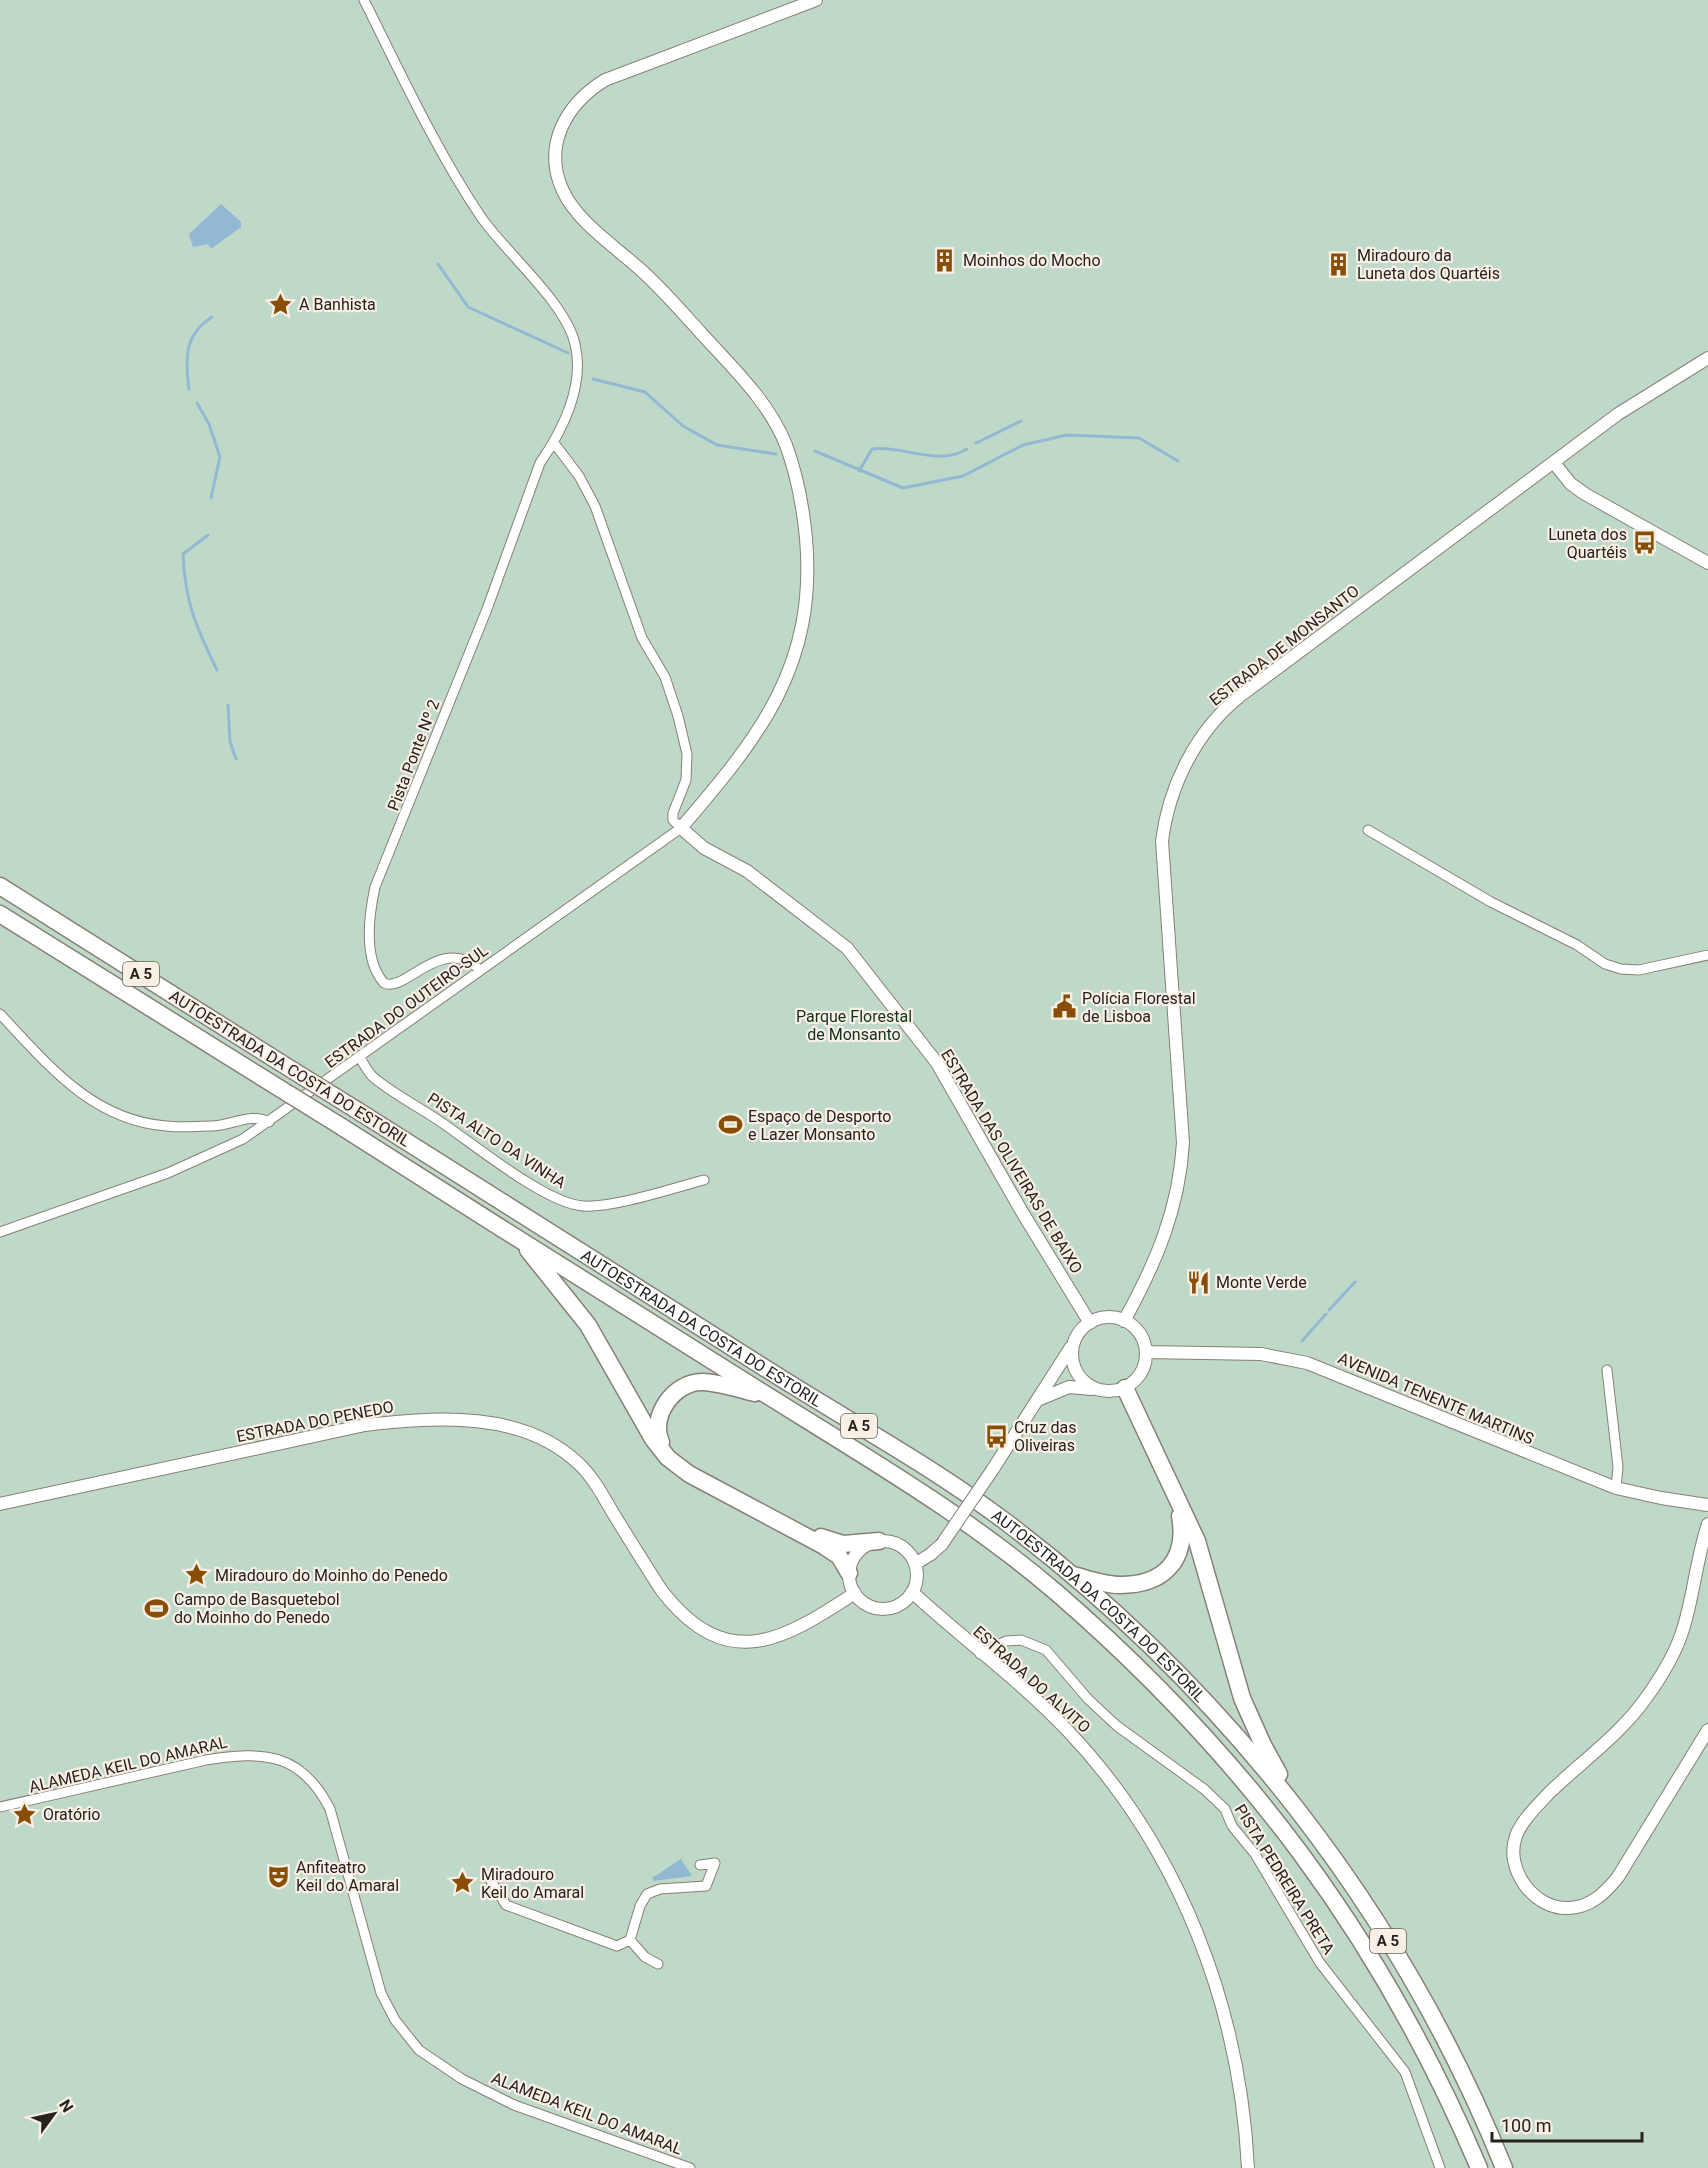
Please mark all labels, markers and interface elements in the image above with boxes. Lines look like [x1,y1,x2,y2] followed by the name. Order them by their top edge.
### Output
[1357,246,1500,283] place label: Miradouro da Luneta dos Quartéis
[932,247,958,273] building icon: Moinhos do Mocho
[963,251,1101,270] place label: Moinhos do Mocho
[1326,251,1352,277] building icon: Miradouro da Luneta dos Quartéis
[268,291,294,317] place icon: A Banhista
[299,295,376,314] place label: A Banhista
[1548,525,1627,562] place label: Luneta dos Quartéis
[1632,530,1658,556] bus stop icon: Luneta dos Quartéis
[1206,581,1363,710] street label: ESTRADA DE MONSANTO
[384,697,443,813] street label: Pista Ponte Nº 2
[321,941,492,1072] street label: ESTRADA DO OUTEIRO-SUL
[123,962,159,986] road number: A 5
[166,986,414,1151] street label: AUTOESTRADA DA COSTA DO ESTORIL
[1082,989,1196,1026] place label: Polícia Florestal de Lisboa
[1051,994,1077,1020] public building icon: Polícia Florestal de Lisboa
[796,1007,912,1044] park label: Parque Florestal de Monsanto
[937,1046,1086,1277] street label: ESTRADA DAS OLIVEIRAS DE BAIXO
[424,1089,570,1193] street label: PISTA ALTO DA VINHA
[748,1107,891,1144] place label: Espaço de Desporto e Lazer Monsanto
[717,1112,743,1138] sports icon: Espaço de Desporto e Lazer Monsanto
[578,1246,825,1411] street label: AUTOESTRADA DA COSTA DO ESTORIL
[1185,1269,1211,1295] restaurant icon: Monte Verde
[1216,1273,1307,1292] place label: Monte Verde
[1335,1349,1537,1448] street label: AVENIDA TENENTE MARTINS
[235,1397,395,1446] street label: ESTRADA DO PENEDO
[841,1414,877,1438] road number: A 5
[1014,1418,1077,1455] place label: Cruz das Oliveiras
[983,1423,1009,1449] bus stop icon: Cruz das Oliveiras
[988,1506,1210,1706] street label: AUTOESTRADA DA COSTA DO ESTORIL
[184,1562,210,1588] place icon: Miradouro do Moinho do Penedo
[215,1566,448,1585] place label: Miradouro do Moinho do Penedo
[174,1590,340,1627] place label: Campo de Basquetebol do Moinho do Penedo
[143,1595,169,1621] sports icon: Campo de Basquetebol do Moinho do Penedo
[969,1622,1094,1737] street label: ESTRADA DO ALVITO
[27,1732,229,1797] street label: ALAMEDA KEIL DO AMARAL
[12,1801,38,1827] place icon: Oratório
[1231,1801,1339,1958] street label: PISTA PEDREIRA PRETA
[43,1805,100,1824] place label: Oratório
[296,1858,399,1895] place label: Anfiteatro Keil do Amaral
[265,1863,291,1889] theatre icon: Anfiteatro Keil do Amaral
[481,1865,584,1902] place label: Miradouro Keil do Amaral
[450,1870,476,1896] place icon: Miradouro Keil do Amaral
[1370,1929,1406,1953] road number: A 5
[489,2068,685,2159] street label: ALAMEDA KEIL DO AMARAL
[24,2084,84,2144] north arrow
[55,2096,77,2116] text: N
[1492,2105,1642,2143] scale bar
[1501,2115,1552,2136] text: 100 m

